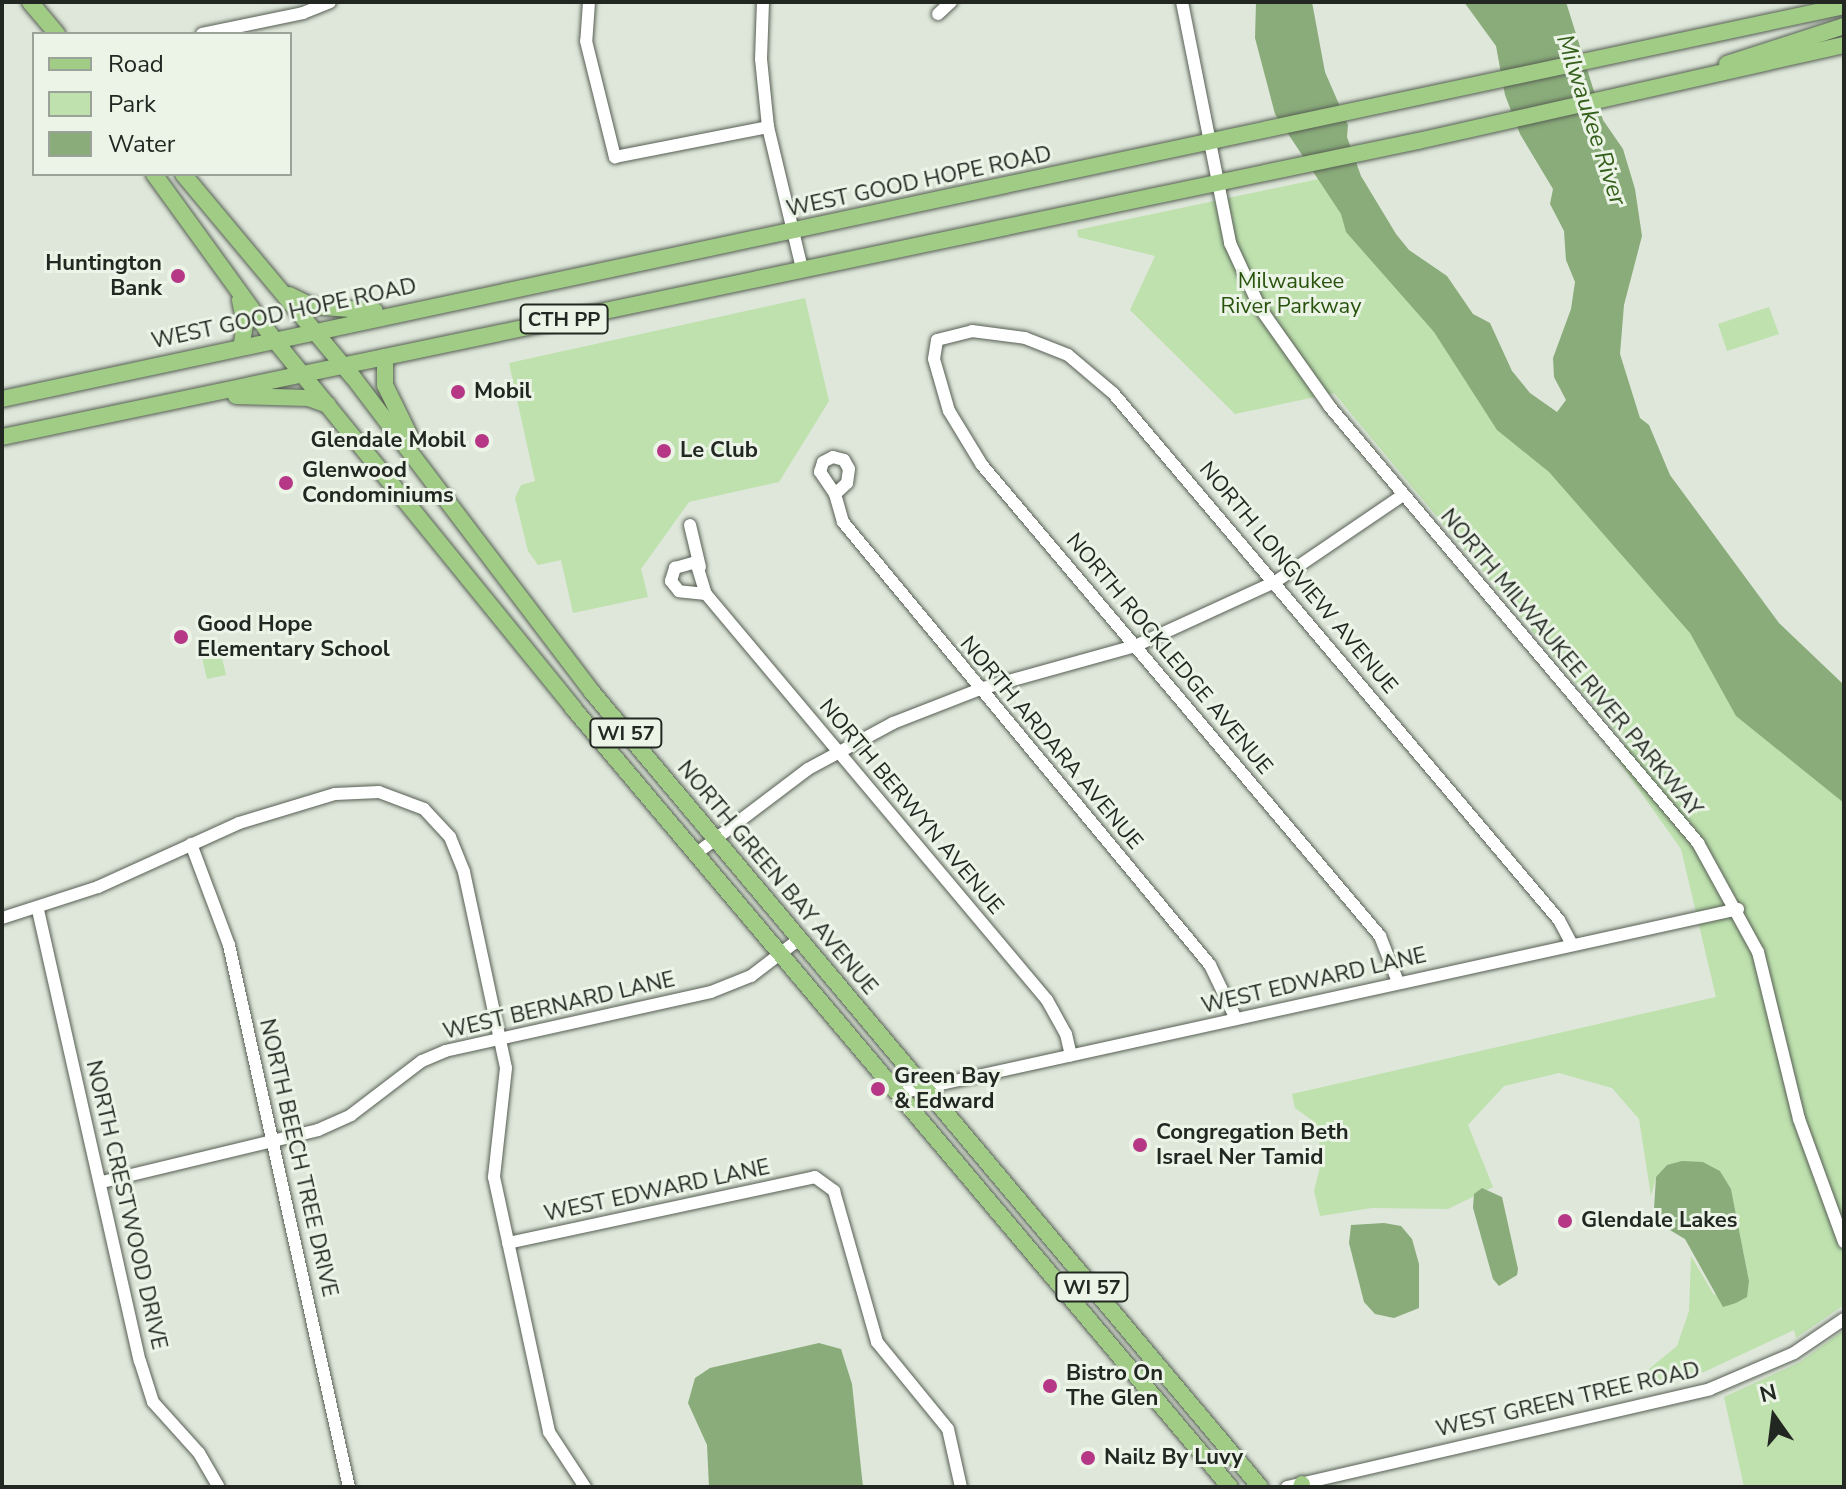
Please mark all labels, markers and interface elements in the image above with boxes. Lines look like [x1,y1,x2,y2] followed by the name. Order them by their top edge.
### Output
[1550,31,1632,209] water label: Milwaukee River
[32,32,292,176] legend
[108,48,164,80] text: Road
[108,88,156,120] text: Park
[108,128,175,160] text: Water
[784,141,1054,223] street label: WEST GOOD HOPE ROAD
[45,250,162,302] place label: Huntington Bank
[169,267,187,285] marker: Huntington Bank
[1221,268,1361,320] park label: Milwaukee River Parkway
[149,273,419,355] street label: WEST GOOD HOPE ROAD
[518,303,610,335] road number: CTH PP
[474,379,532,405] place label: Mobil
[449,383,467,401] marker: Mobil
[311,428,466,454] place label: Glendale Mobil
[473,432,491,450] marker: Glendale Mobil
[680,438,758,464] place label: Le Club
[655,442,673,460] marker: Le Club
[302,457,454,508] place label: Glenwood Condominiums
[1193,457,1403,699] street label: NORTH LONGVIEW AVENUE
[277,474,295,492] marker: Glenwood Condominiums
[1434,504,1708,822] street label: NORTH MILWAUKEE RIVER PARKWAY
[1060,528,1278,780] street label: NORTH ROCKLEDGE AVENUE
[197,611,390,662] place label: Good Hope Elementary School
[172,628,190,646] marker: Good Hope Elementary School
[954,631,1148,855] street label: NORTH ARDARA AVENUE
[813,694,1009,920] street label: NORTH BERWYN AVENUE
[588,717,664,749] road number: WI 57
[671,756,883,1000] street label: NORTH GREEN BAY AVENUE
[1199,942,1429,1020] street label: WEST EDWARD LANE
[441,966,677,1046] street label: WEST BERNARD LANE
[253,1016,343,1300] street label: NORTH BEECH TREE DRIVE
[80,1058,172,1352] street label: NORTH CRESTWOOD DRIVE
[894,1063,1000,1114] place label: Green Bay & Edward
[869,1080,887,1098] marker: Green Bay & Edward
[1156,1119,1349,1170] place label: Congregation Beth Israel Ner Tamid
[1131,1136,1149,1154] marker: Congregation Beth Israel Ner Tamid
[542,1154,772,1228] street label: WEST EDWARD LANE
[1581,1208,1738,1234] place label: Glendale Lakes
[1556,1212,1574,1230] marker: Glendale Lakes
[1054,1271,1130,1303] road number: WI 57
[1433,1357,1703,1443] street label: WEST GREEN TREE ROAD
[1066,1360,1163,1412] place label: Bistro On The Glen
[1041,1377,1059,1395] marker: Bistro On The Glen
[1734,1377,1814,1457] north arrow
[1757,1377,1780,1410] text: N
[1104,1445,1243,1471] place label: Nailz By Luvy
[1079,1449,1097,1467] marker: Nailz By Luvy

